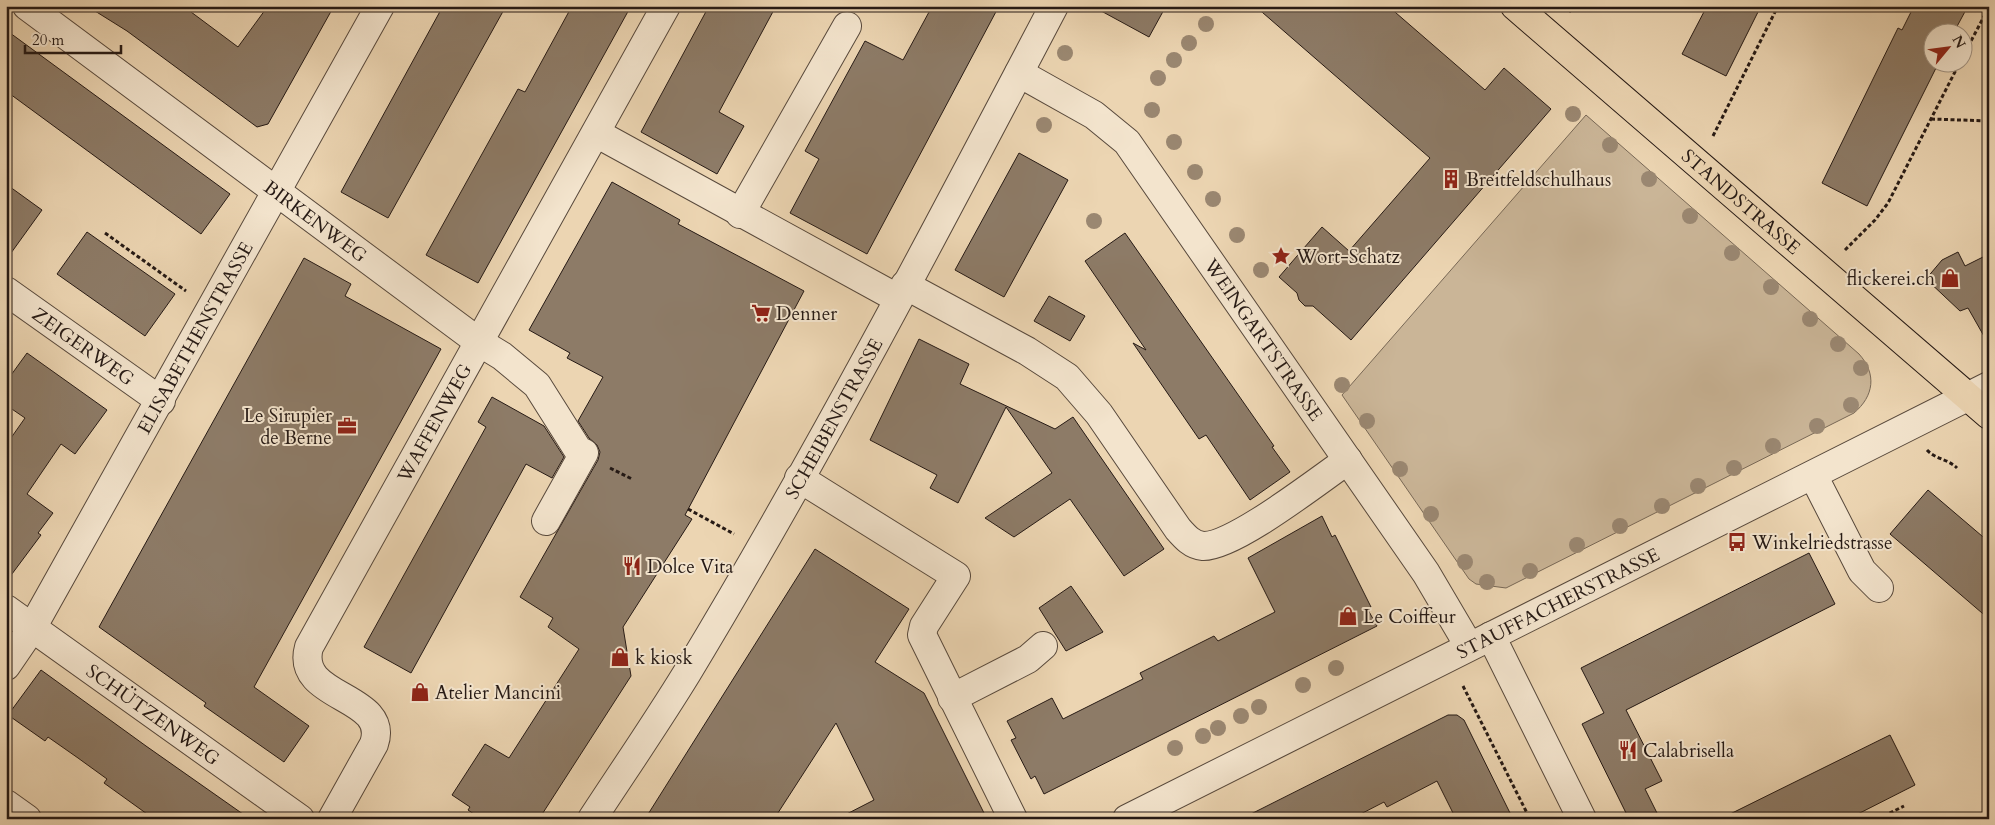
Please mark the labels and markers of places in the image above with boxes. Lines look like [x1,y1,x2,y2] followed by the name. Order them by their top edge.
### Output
[1466,167,1611,193] place label: Breitfeldschulhaus
[1440,168,1462,190] building icon: Breitfeldschulhaus
[1295,244,1400,270] place label: Wort-Schatz
[1270,245,1292,267] place icon: Wort-Schatz
[1847,266,1936,292] place label: flickerei.ch
[1939,267,1961,289] shop icon: flickerei.ch
[776,301,837,327] place label: Denner
[750,302,772,324] supermarket icon: Denner
[244,403,332,451] place label: Le Sirupier de Berne
[336,415,358,437] office icon: Le Sirupier de Berne
[1751,530,1893,556] place label: Winkelriedstrasse
[1726,531,1748,553] bus stop icon: Winkelriedstrasse
[647,554,733,580] place label: Dolce Vita
[621,555,643,577] restaurant icon: Dolce Vita
[1363,604,1456,630] place label: Le Coiffeur
[1337,605,1359,627] shop icon: Le Coiffeur
[635,645,693,671] place label: k kiosk
[609,646,631,668] shop icon: k kiosk
[435,680,561,706] place label: Atelier Mancini
[409,681,431,703] shop icon: Atelier Mancini
[1643,738,1734,764] place label: Calabrisella
[1617,739,1639,761] restaurant icon: Calabrisella

